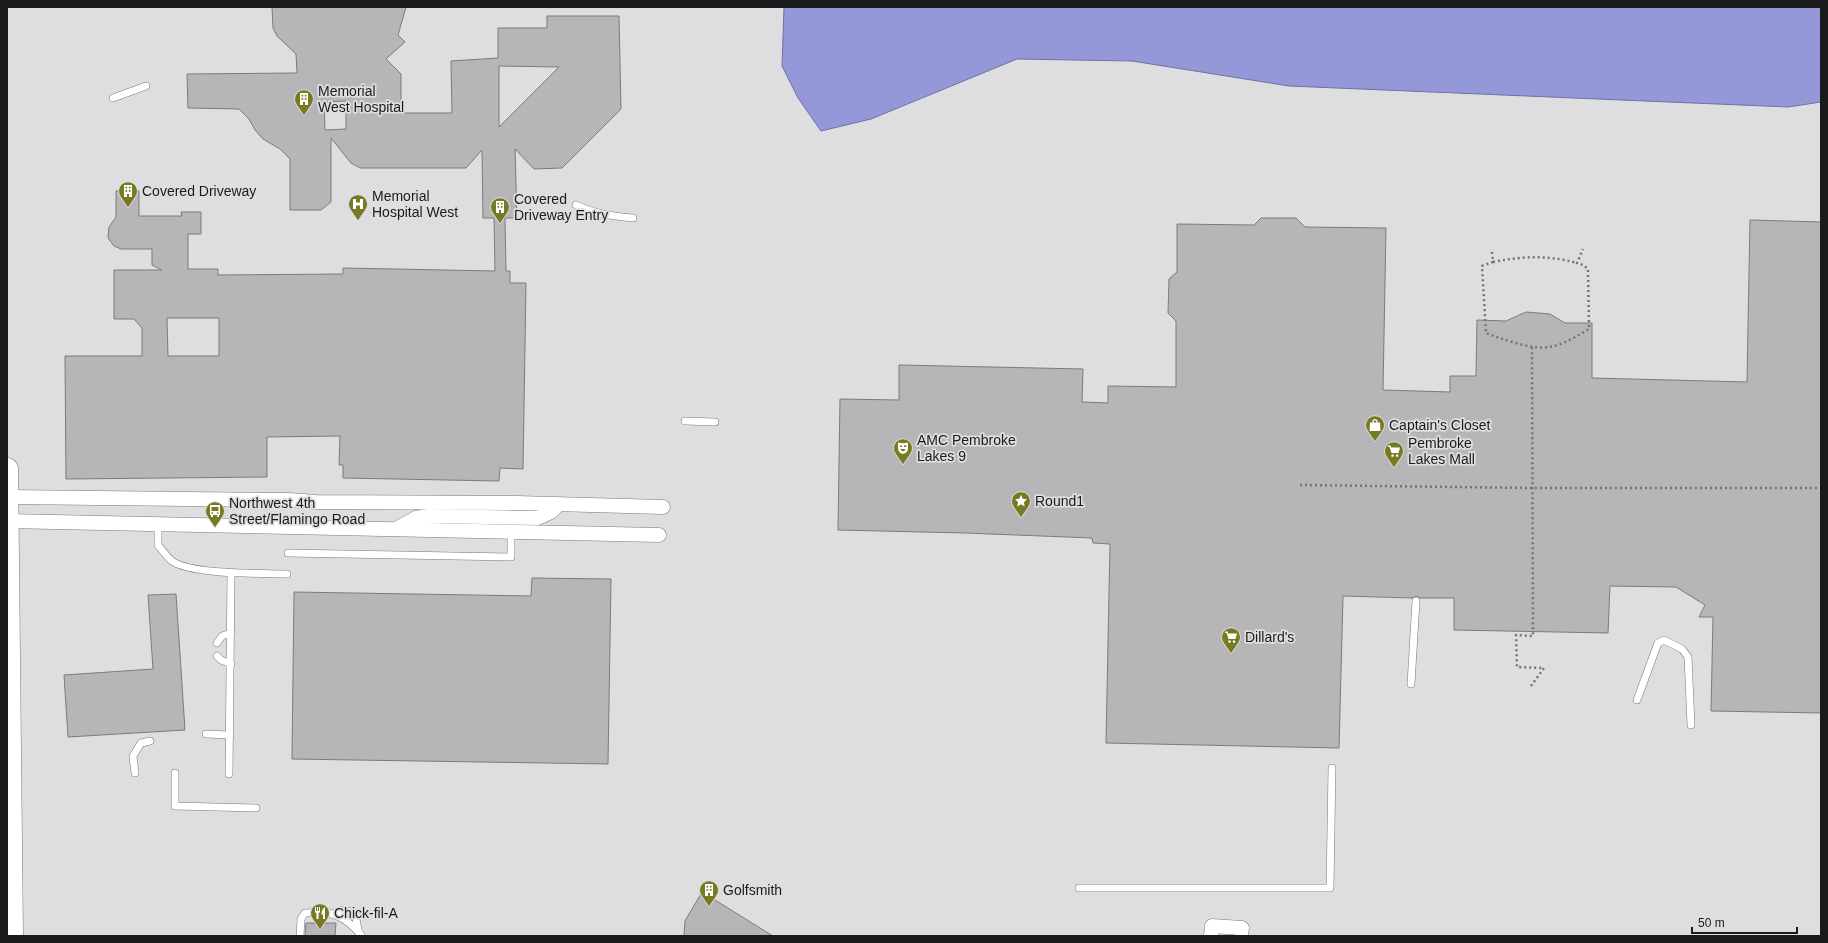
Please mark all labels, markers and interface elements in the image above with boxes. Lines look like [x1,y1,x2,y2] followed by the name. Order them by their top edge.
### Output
[318,83,404,115] place label: Memorial West Hospital
[293,88,315,116] building icon: Memorial West Hospital
[117,180,139,208] building icon: Covered Driveway
[142,183,256,199] place label: Covered Driveway
[372,188,458,220] place label: Memorial Hospital West
[514,191,608,223] place label: Covered Driveway Entry
[347,193,369,221] hospital icon: Memorial Hospital West
[489,196,511,224] building icon: Covered Driveway Entry
[1364,414,1386,442] shop icon: Captain's Closet
[1389,417,1491,433] place label: Captain's Closet
[917,432,1016,464] place label: AMC Pembroke Lakes 9
[1408,435,1475,467] place label: Pembroke Lakes Mall
[892,437,914,465] theatre icon: AMC Pembroke Lakes 9
[1383,440,1405,468] supermarket icon: Pembroke Lakes Mall
[1010,490,1032,518] place icon: Round1
[1035,493,1084,509] place label: Round1
[229,495,365,527] place label: Northwest 4th Street/Flamingo Road
[204,500,226,528] bus stop icon: Northwest 4th Street/Flamingo Road
[1220,626,1242,654] supermarket icon: Dillard's
[1245,629,1294,645] place label: Dillard's
[698,879,720,907] building icon: Golfsmith
[723,882,782,898] place label: Golfsmith
[309,902,331,930] restaurant icon: Chick-fil-A
[334,905,398,921] place label: Chick-fil-A
[1692,909,1797,935] scale bar
[1698,916,1725,930] text: 50 m

